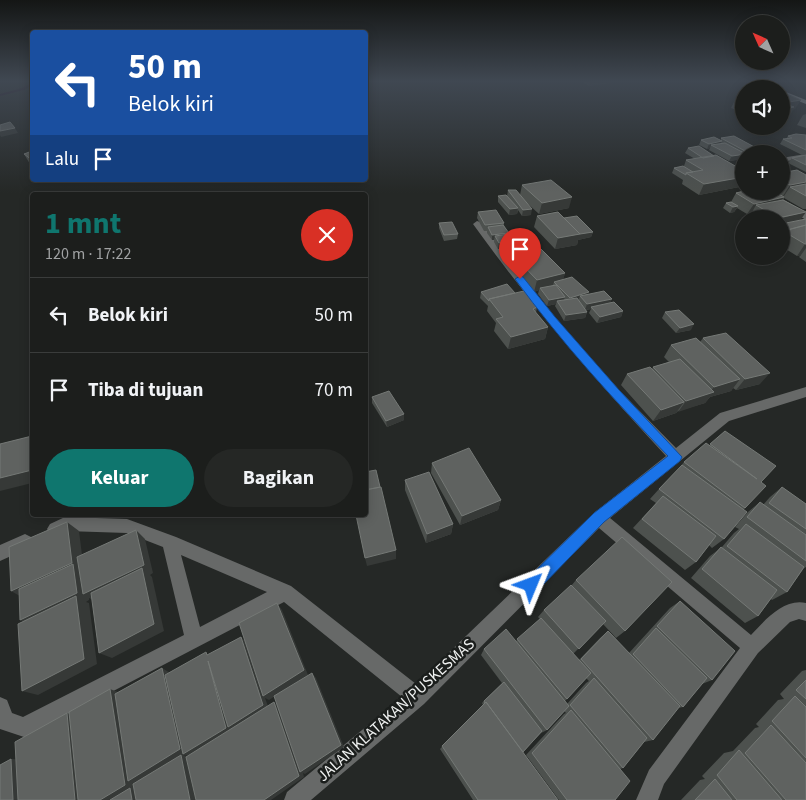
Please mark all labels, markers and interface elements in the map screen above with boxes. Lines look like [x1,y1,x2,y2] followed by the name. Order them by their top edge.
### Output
[735,15,790,70] north arrow
[735,15,790,265] map controls
[128,42,202,92] text: 50 m
[45,50,110,115] icon: left
[735,80,790,135] button: sound
[128,88,214,120] text: Belok kiri
[89,145,117,173] icon: arrive
[735,145,790,200] button: +
[45,146,79,173] text: Lalu
[45,202,121,245] text: 1 mnt
[301,209,353,261] button: close
[735,210,790,265] button: −
[499,228,541,279] pin
[506,235,534,263] icon: arrive
[45,243,132,265] text: 120 m · 17:22
[45,301,73,329] icon: left
[88,302,168,329] text: Belok kiri
[315,302,353,329] text: 50 m
[45,376,73,404] icon: arrive
[88,377,203,404] text: Tiba di tujuan
[315,377,353,404] text: 70 m
[45,449,194,507] button: Keluar
[204,449,353,507] button: Bagikan
[504,558,556,610] position arrow
[313,633,479,787] street label: JALAN KLATAKAN/PUSKESMAS

